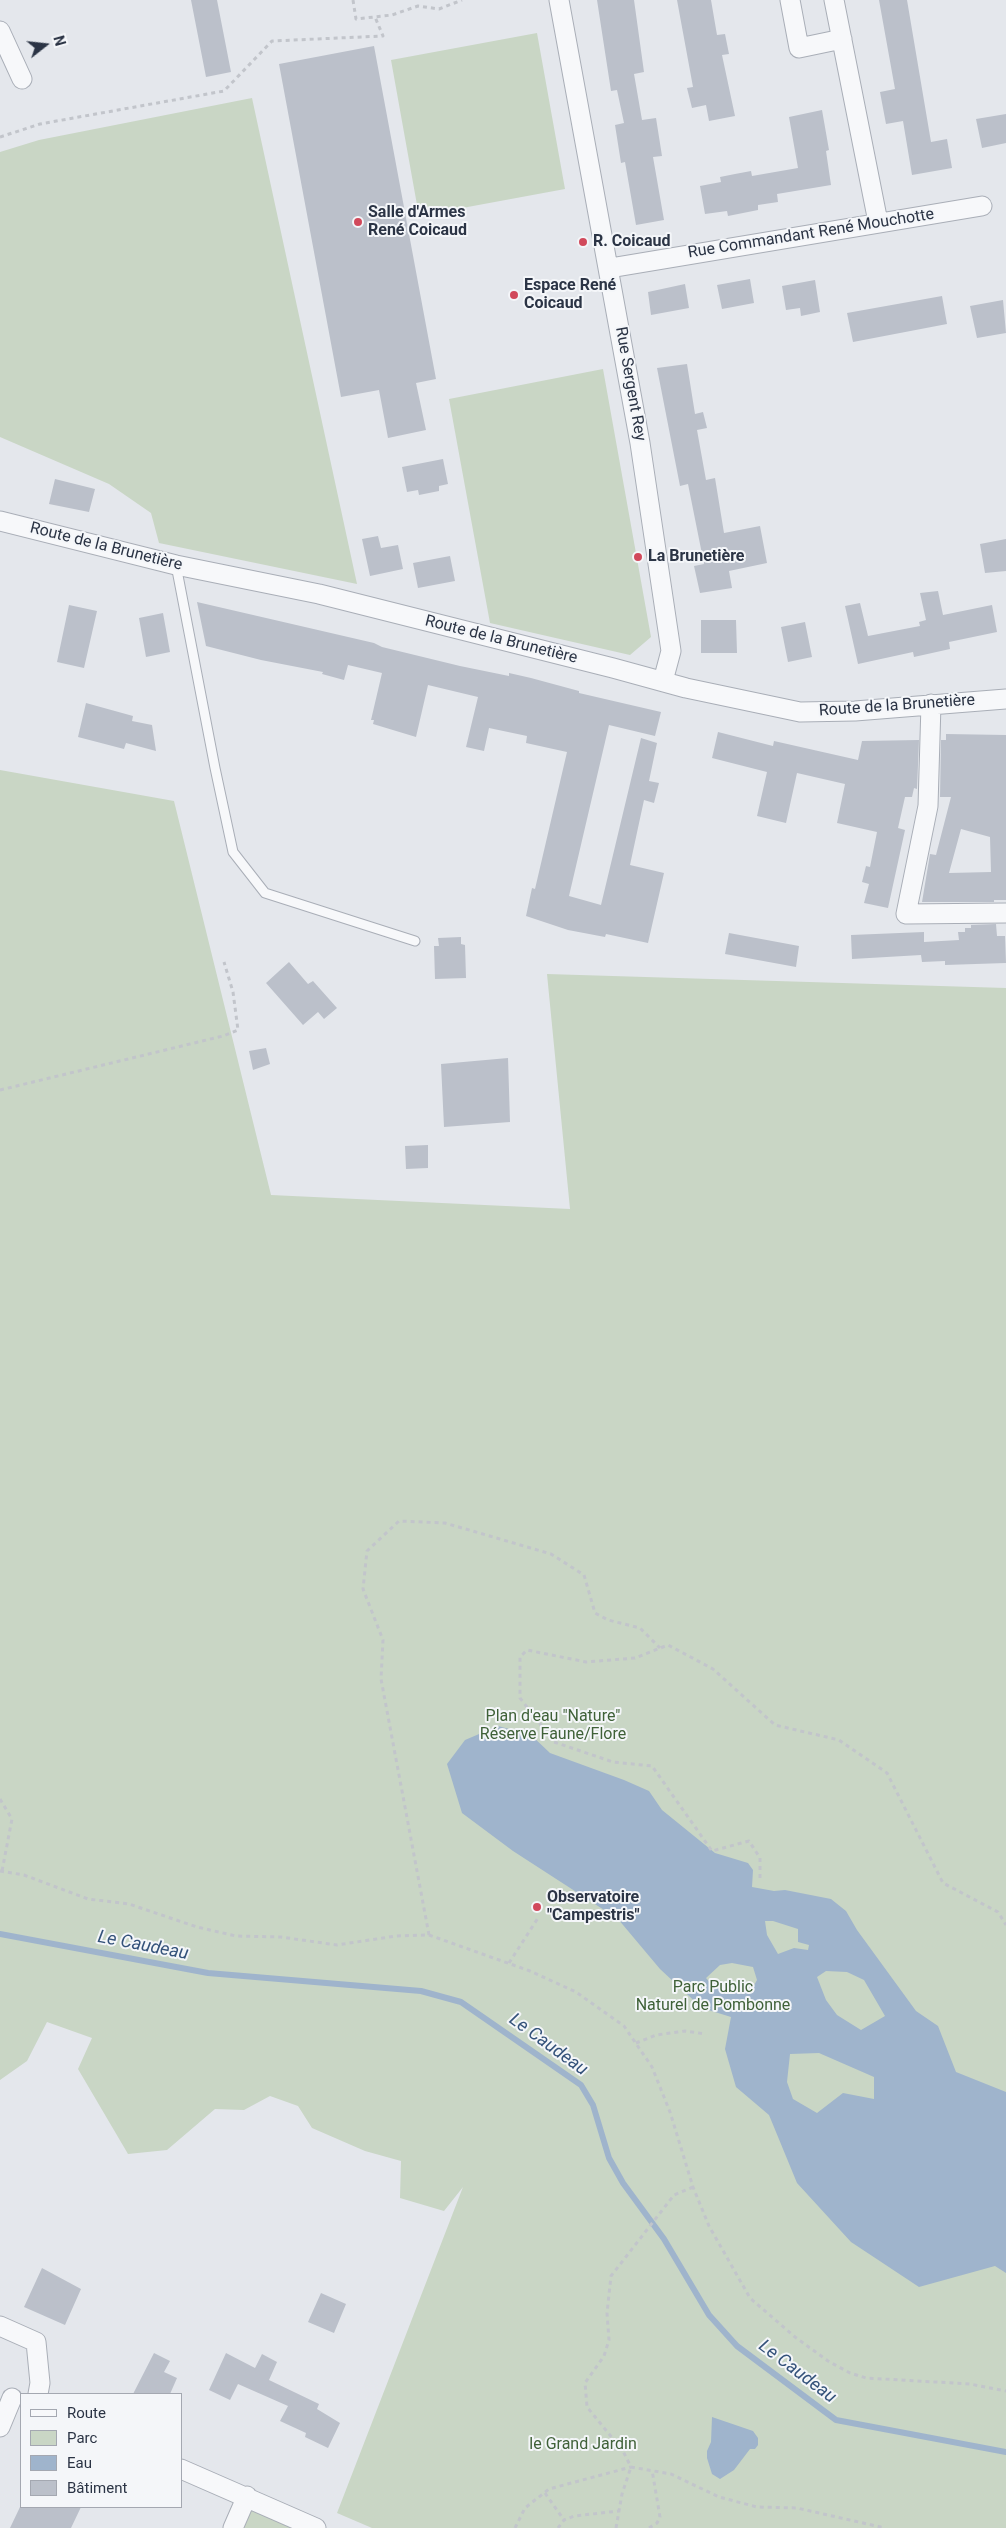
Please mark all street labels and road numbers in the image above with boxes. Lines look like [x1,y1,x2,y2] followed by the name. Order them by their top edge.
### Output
[687,205,935,263] street label: Rue Commandant René Mouchotte
[610,325,650,443] street label: Rue Sergent Rey
[28,519,184,575] street label: Route de la Brunetière
[423,612,579,668] street label: Route de la Brunetière
[818,691,976,721] street label: Route de la Brunetière

